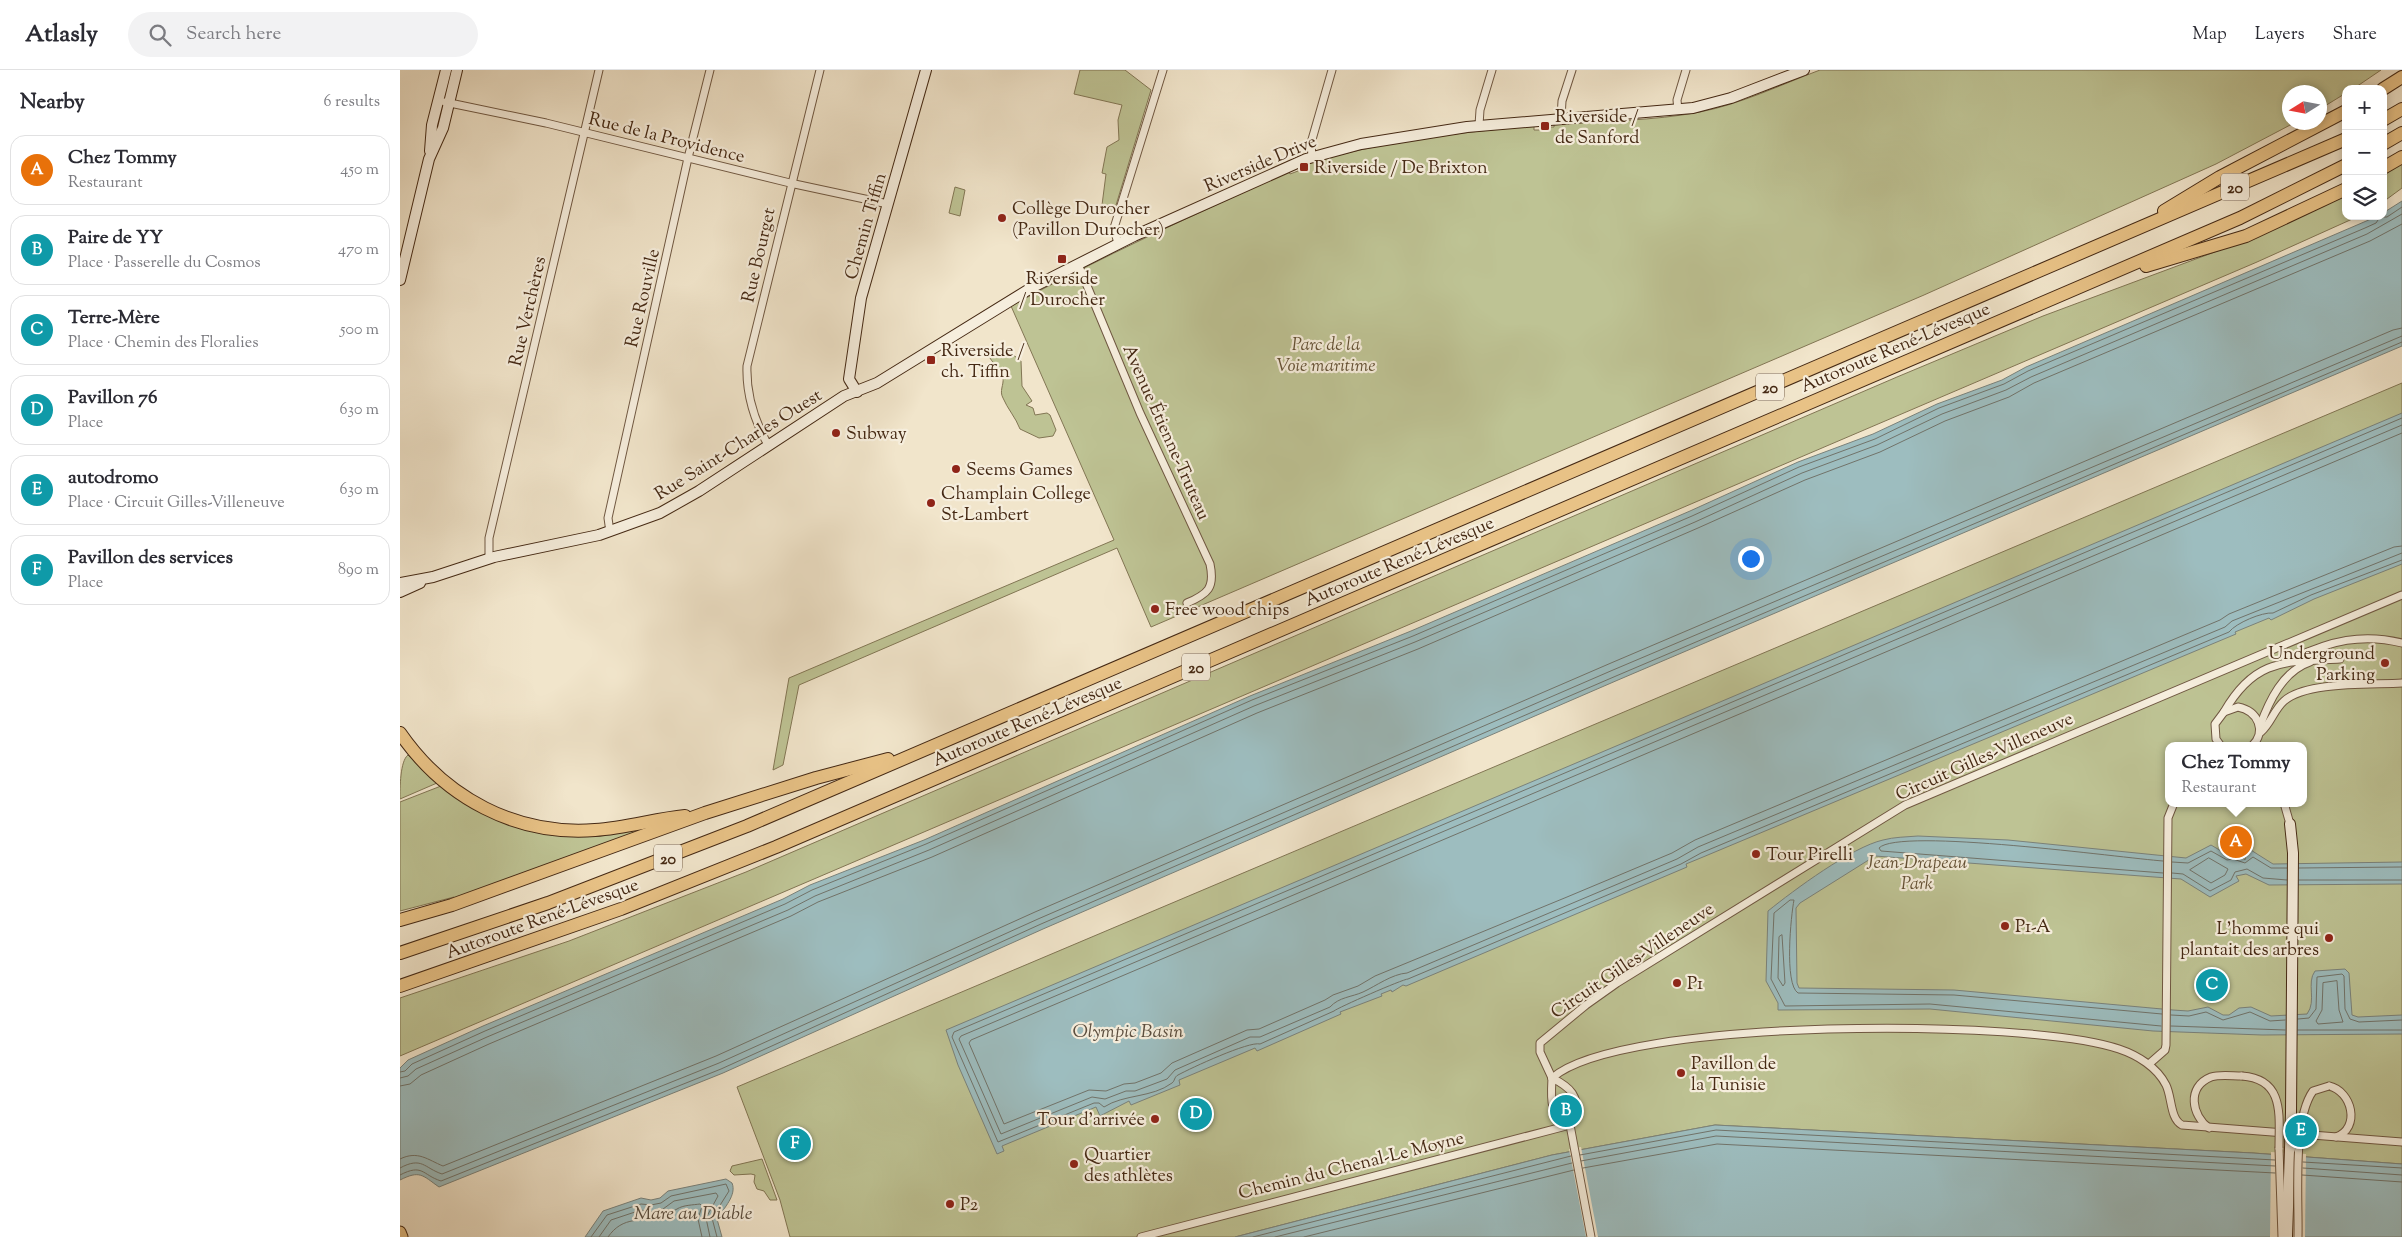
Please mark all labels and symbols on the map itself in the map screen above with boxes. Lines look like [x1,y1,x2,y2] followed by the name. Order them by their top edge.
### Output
[2282,85,2327,130] north arrow
[1555,105,1640,152] place label: Riverside / de Sanford
[586,107,747,171] street label: Rue de la Providence
[1539,120,1551,132] marker: Riverside / de Sanford
[1201,130,1321,200] street label: Riverside Drive
[1314,156,1488,182] place label: Riverside / De Brixton
[1298,161,1310,173] marker: Riverside / De Brixton
[839,170,895,283] street label: Chemin Tiffin
[2221,174,2249,200] road number: 20
[1012,197,1164,244] place label: Collège Durocher (Pavillon Durocher)
[736,206,783,305] street label: Rue Bourget
[996,212,1008,224] marker: Collège Durocher (Pavillon Durocher)
[620,247,668,350] street label: Rue Rouville
[1056,253,1068,265] marker: Riverside / Durocher
[504,254,554,369] street label: Rue Verchères
[1019,267,1105,314] place label: Riverside / Durocher
[1797,297,1994,401] street label: Autoroute René-Lévesque
[1276,333,1376,380] park label: Parc de la Voie maritime
[941,339,1025,386] place label: Riverside / ch. Tiffin
[1115,341,1216,525] street label: Avenue Étienne-Truteau
[925,354,937,366] marker: Riverside / ch. Tiffin
[1756,374,1784,400] road number: 20
[650,383,828,508] street label: Rue Saint-Charles Ouest
[846,422,907,448] place label: Subway
[830,427,842,439] marker: Subway
[966,458,1073,484] place label: Seems Games
[950,463,962,475] marker: Seems Games
[941,482,1091,529] place label: Champlain College St-Lambert
[925,497,937,509] marker: Champlain College St-Lambert
[1301,511,1498,615] street label: Autoroute René-Lévesque
[1738,546,1764,572] your location
[1165,598,1289,624] place label: Free wood chips
[1149,603,1161,615] marker: Free wood chips
[2268,642,2375,689] place label: Underground Parking
[1182,654,1210,680] road number: 20
[2379,657,2391,669] marker: Underground Parking
[929,671,1126,775] street label: Autoroute René-Lévesque
[1892,707,2078,809] street label: Circuit Gilles-Villeneuve
[2220,823,2252,861] pin: A
[1766,843,1853,869] place label: Tour Pirelli
[654,844,682,871] road number: 20
[1750,848,1762,860] marker: Tour Pirelli
[1866,851,1968,898] park label: Jean-Drapeau Park
[443,873,643,967] street label: Autoroute René-Lévesque
[1546,897,1720,1026] street label: Circuit Gilles-Villeneuve
[2015,915,2051,941] place label: P1-A
[2180,917,2319,964] place label: L'homme qui plantait des arbres
[1999,920,2011,932] marker: P1-A
[2323,932,2335,944] marker: L'homme qui plantait des arbres
[2196,966,2228,1004] pin: C
[1687,972,1703,998] place label: P1
[1671,977,1683,989] marker: P1
[1073,1019,1183,1046] water label: Olympic Basin
[1691,1052,1776,1099] place label: Pavillon de la Tunisie
[1675,1067,1687,1079] marker: Pavillon de la Tunisie
[1550,1092,1582,1130] pin: B
[1180,1095,1212,1133] pin: D
[1037,1108,1145,1134] place label: Tour d'arrivée
[2285,1112,2317,1150] pin: E
[1149,1113,1161,1125] marker: Tour d'arrivée
[779,1125,811,1163] pin: F
[1236,1126,1467,1208] street label: Chemin du Chenal-Le Moyne
[1084,1143,1173,1190] place label: Quartier des athlètes
[1068,1158,1080,1170] marker: Quartier des athlètes
[960,1193,979,1219] place label: P2
[944,1198,956,1210] marker: P2
[634,1201,753,1228] water label: Mare au Diable

